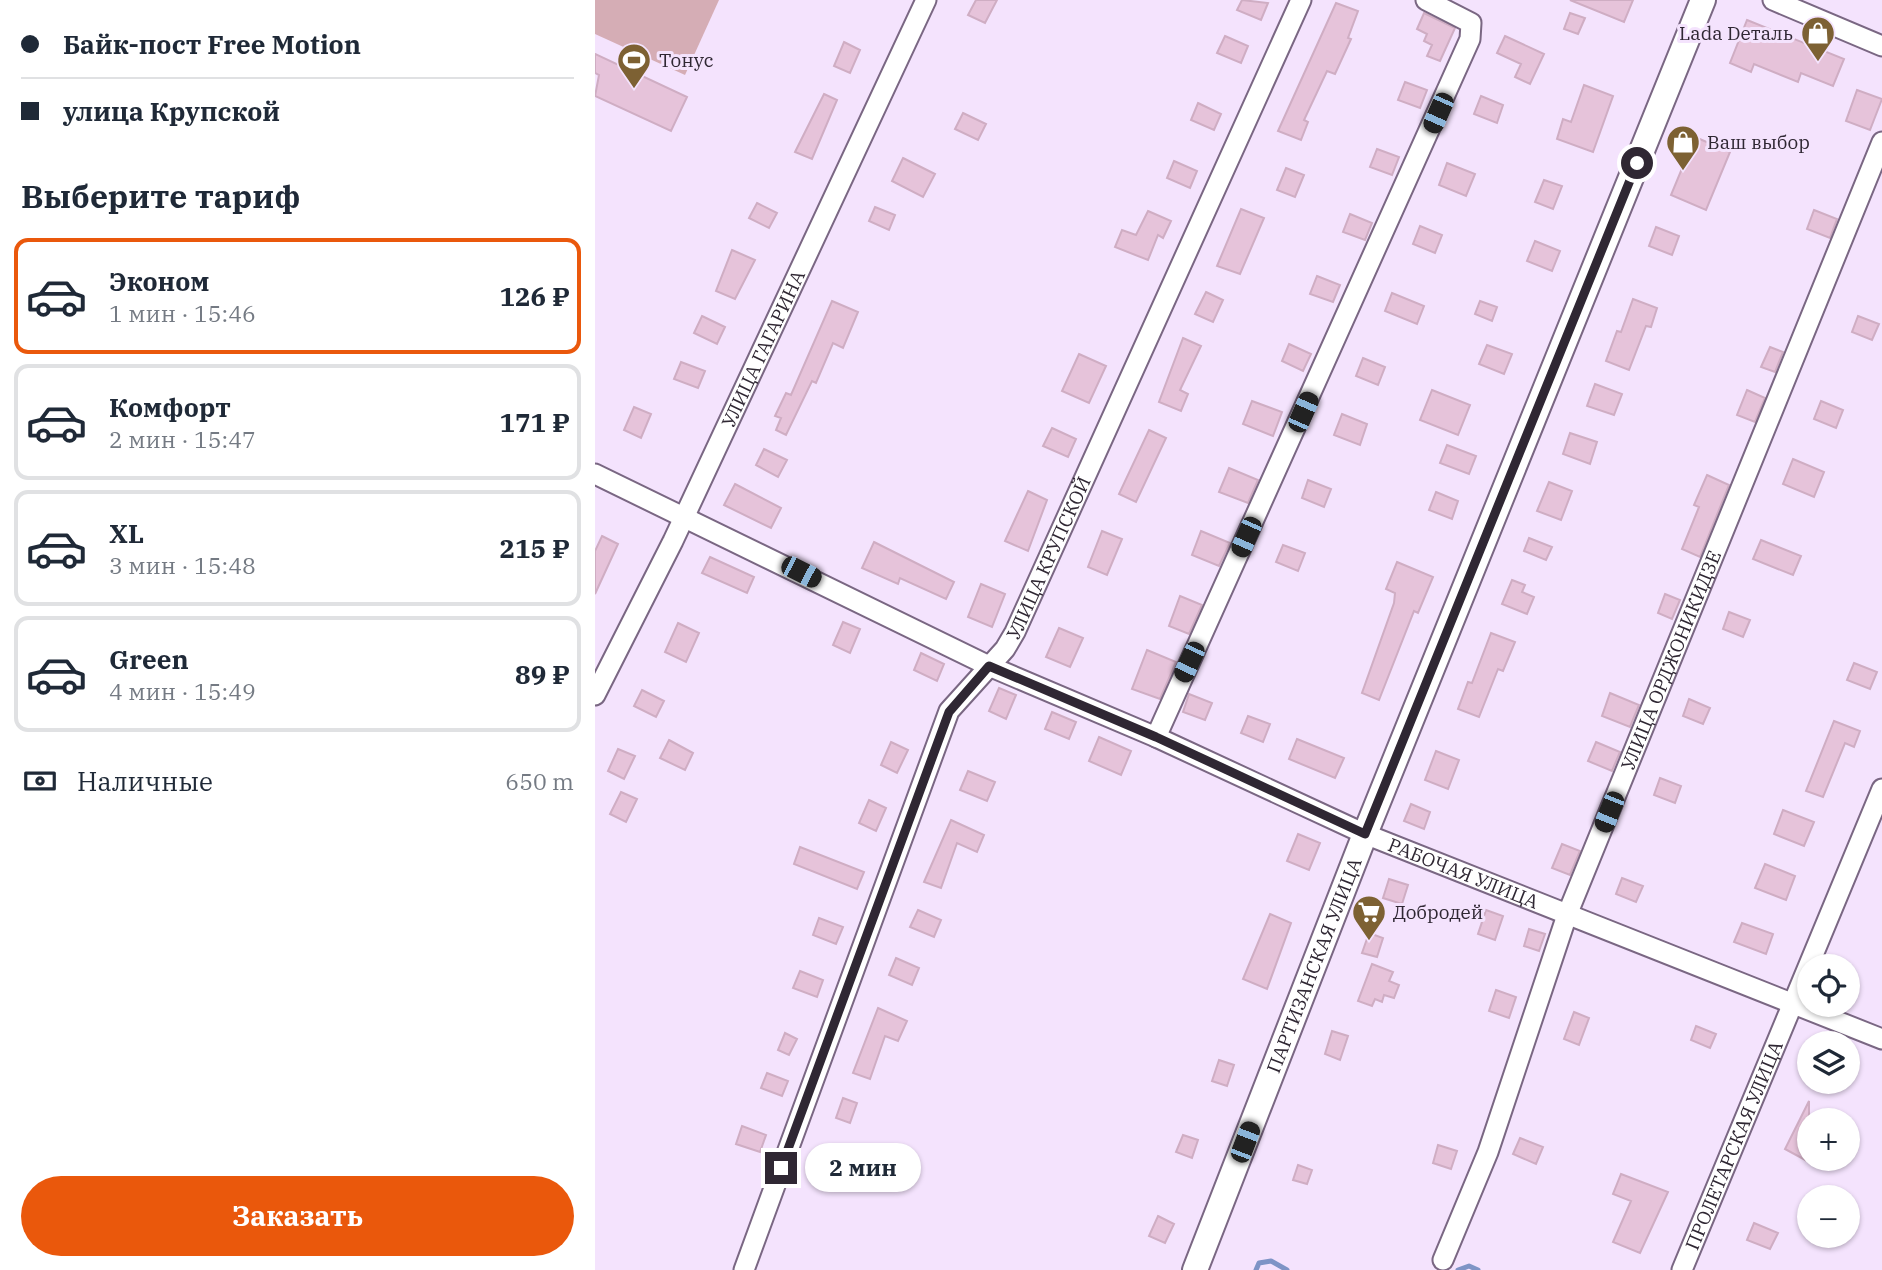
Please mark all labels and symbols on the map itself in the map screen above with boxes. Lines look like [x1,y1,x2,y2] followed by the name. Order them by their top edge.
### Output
[1799,14,1837,63] shop icon: Lada Dеталь
[1679,21,1793,45] place label: Lada Dеталь
[615,41,653,90] sports icon: Тонус
[659,48,714,72] place label: Тонус
[1420,90,1457,136] car
[1664,123,1702,172] shop icon: Ваш выбор
[1707,130,1810,154] place label: Ваш выбор
[1621,147,1653,179] route start
[716,266,810,431] street label: УЛИЦА ГАГАРИНА
[1285,389,1322,435] car
[1001,473,1096,644] street label: УЛИЦА КРУПСКОЙ
[1228,514,1265,560] car
[1615,547,1726,774] street label: УЛИЦА ОРДЖОНИКИДЗЕ
[778,553,825,591] car
[1171,639,1208,685] car
[1592,789,1627,835] car
[1385,832,1542,914] street label: РАБОЧАЯ УЛИЦА
[1261,854,1367,1076] street label: ПАРТИЗАНСКАЯ УЛИЦА
[1350,893,1388,942] supermarket icon: Добродей
[1393,900,1483,924] place label: Добродей
[1680,1037,1788,1253] street label: ПРОЛЕТАРСКАЯ УЛИЦА
[1228,1119,1263,1165] car
[805,1144,921,1192] callout: 2 мин
[765,1152,797,1184] route end

